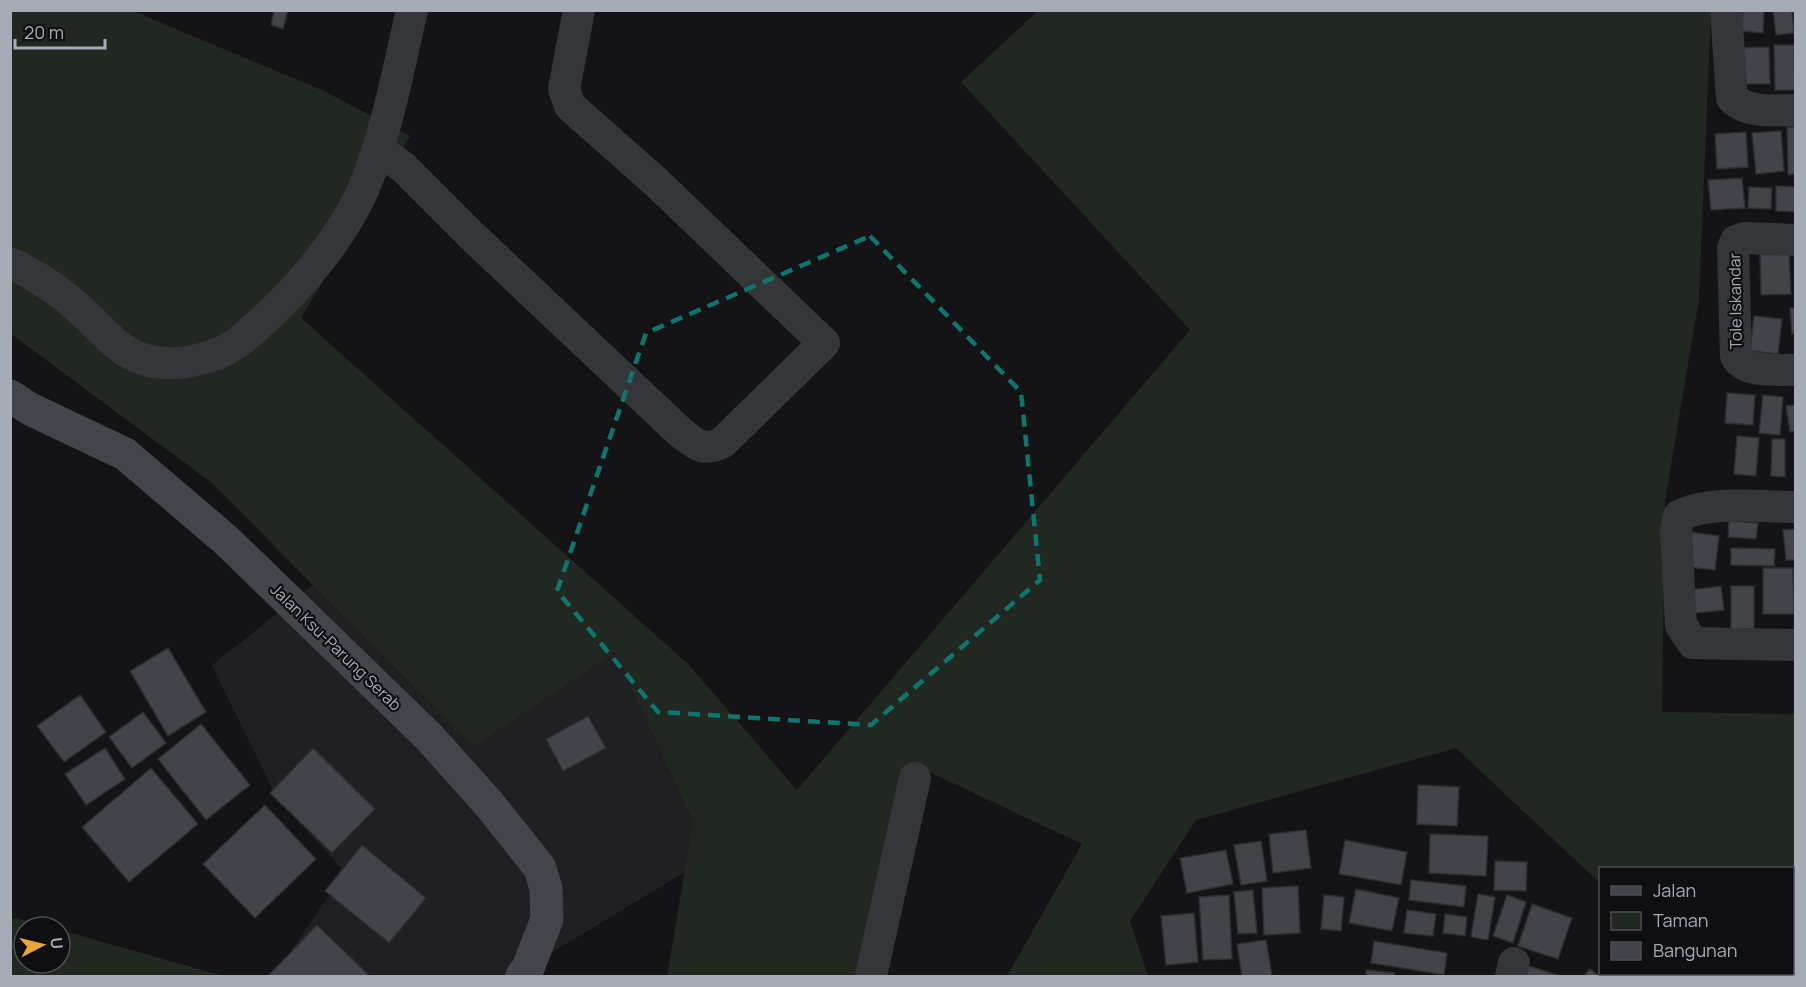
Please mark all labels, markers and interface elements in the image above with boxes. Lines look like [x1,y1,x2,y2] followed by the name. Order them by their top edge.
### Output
[15,12,105,50] scale bar
[24,20,64,44] text: 20 m
[1723,252,1747,349] street label: Tole Iskandar
[266,579,406,715] street label: Jalan Ksu-Parung Serab
[1599,867,1794,975] legend
[1653,878,1696,902] text: Jalan
[1653,908,1708,932] text: Taman
[12,915,72,975] north arrow
[45,936,69,950] text: U
[1653,938,1737,962] text: Bangunan

